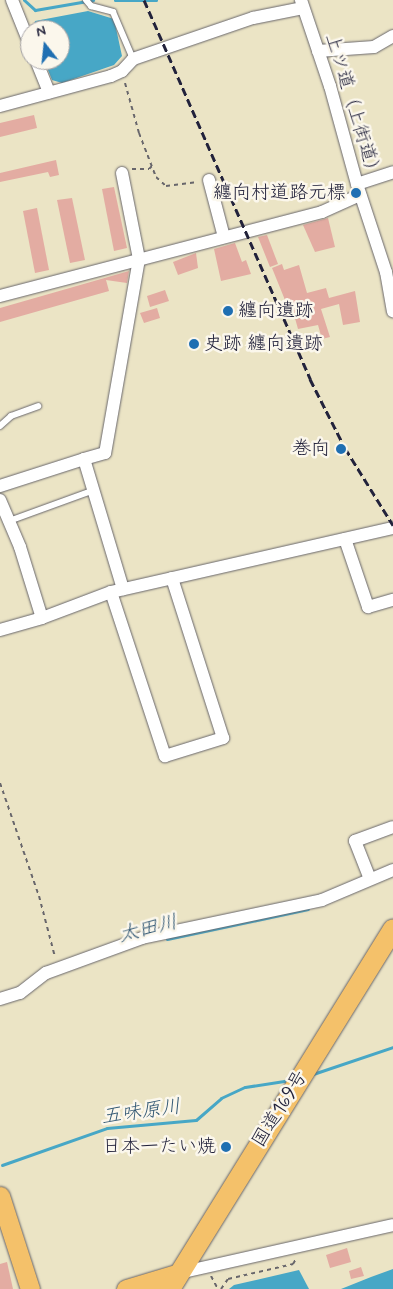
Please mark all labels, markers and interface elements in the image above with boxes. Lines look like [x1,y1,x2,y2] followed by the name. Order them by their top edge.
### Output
[20,20,70,70] north arrow
[34,22,48,41] text: N
[320,31,386,183] street label: 上ツ道（上街道）
[213,182,346,204] place label: 纏向村道路元標
[350,187,362,199] marker: 纏向村道路元標
[238,300,314,322] place label: 纏向遺跡
[222,305,234,317] marker: 纏向遺跡
[204,333,323,355] place label: 史跡 纏向遺跡
[188,338,200,350] marker: 史跡 纏向遺跡
[292,438,330,460] place label: 巻向
[334,442,348,456] marker: 巻向
[116,910,180,948] water label: 太田川
[248,1066,312,1152] street label: 国道169号
[100,1095,182,1129] water label: 五味原川
[102,1136,216,1158] place label: 日本一たい焼
[220,1141,232,1153] marker: 日本一たい焼

